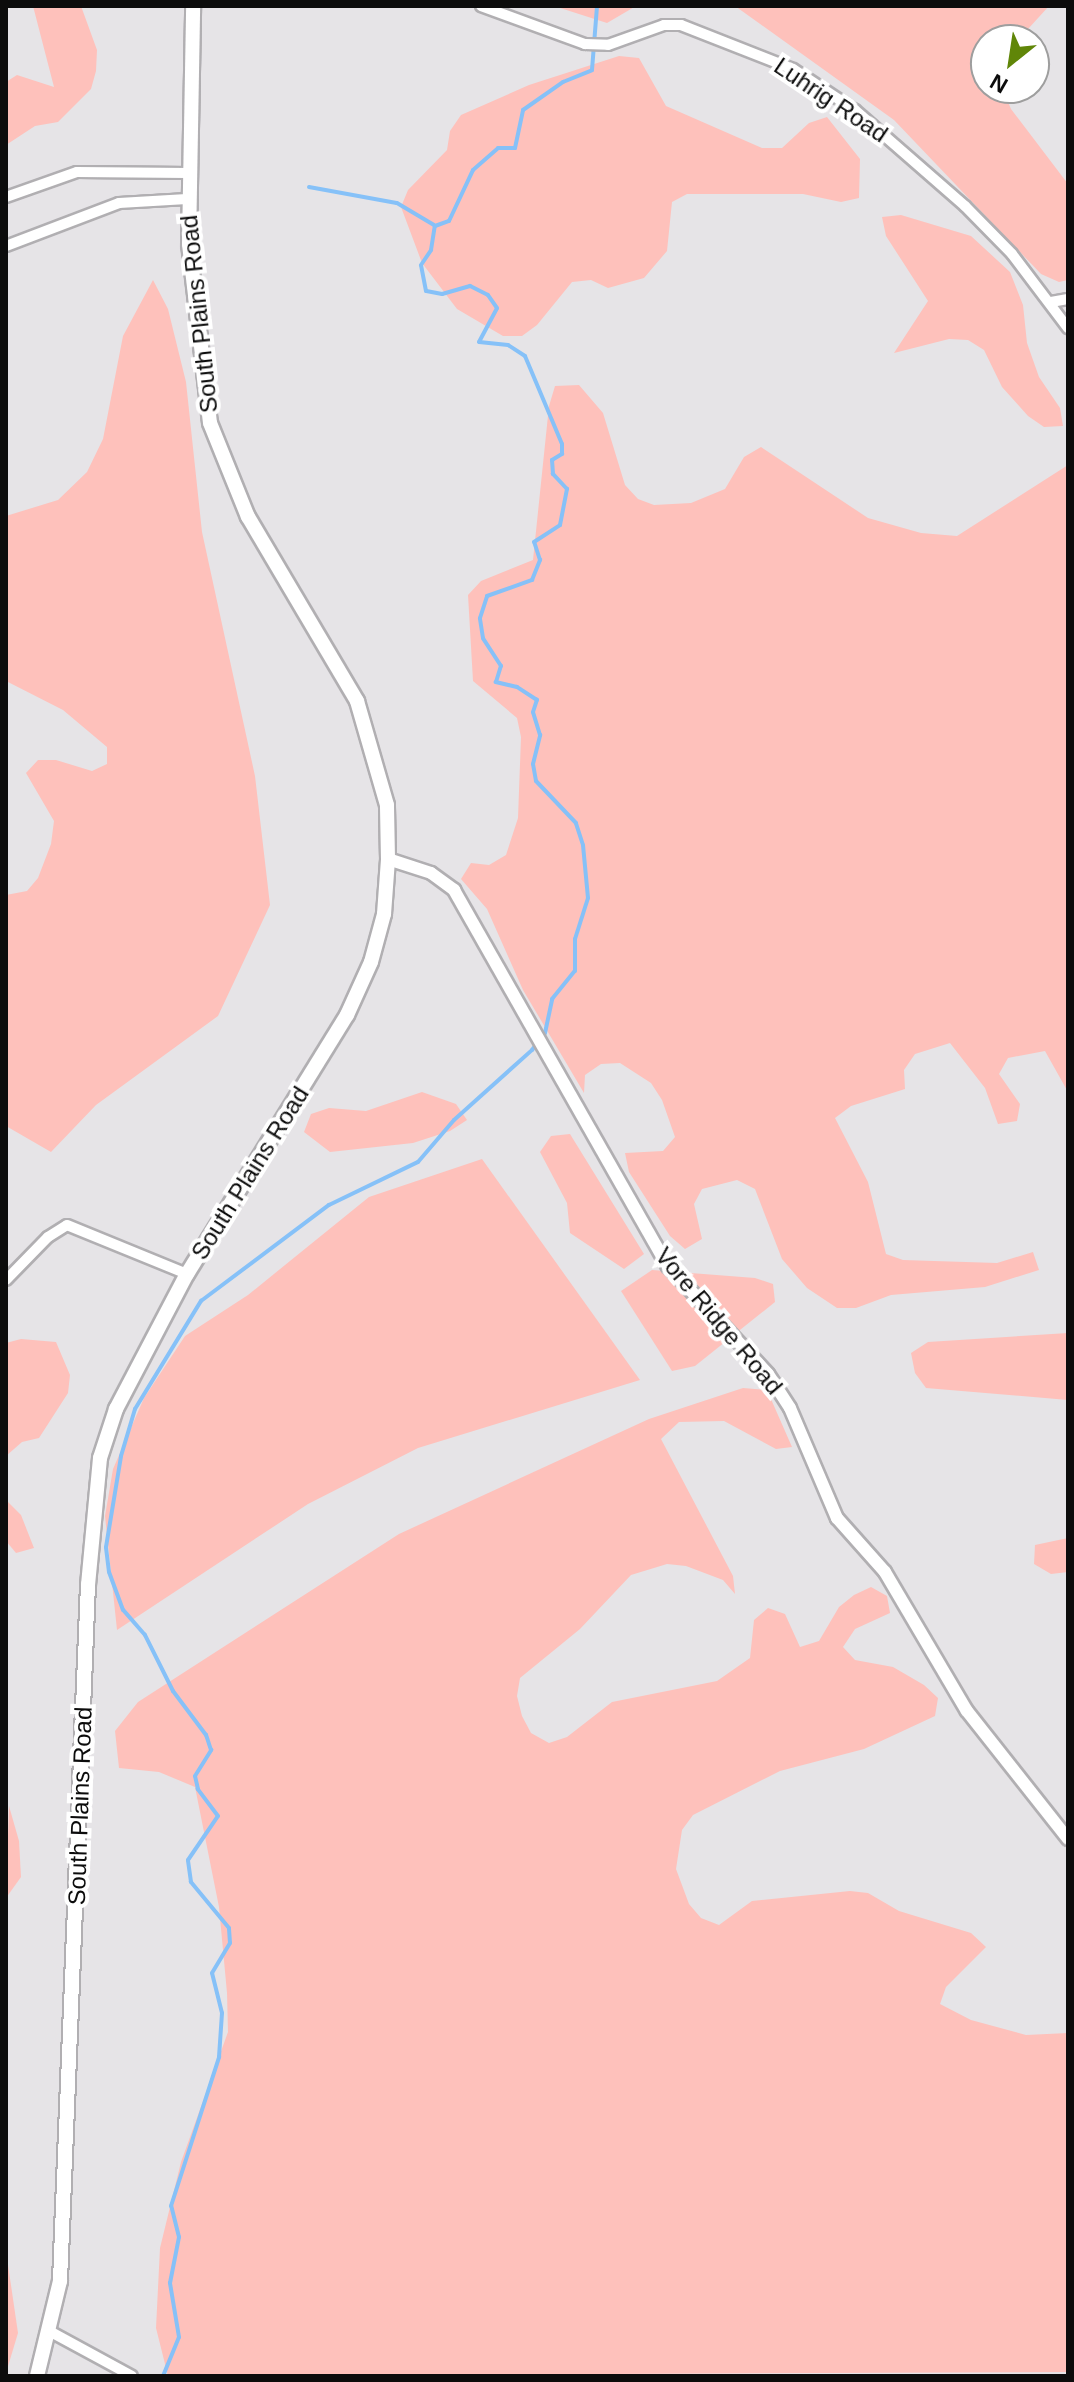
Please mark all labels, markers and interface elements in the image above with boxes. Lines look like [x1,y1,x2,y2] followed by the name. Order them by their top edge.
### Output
[970,24,1050,104] north arrow
[769,52,893,148] street label: Luhrig Road
[986,69,1012,98] text: N
[174,214,224,414] street label: South Plains Road
[185,1081,315,1265] street label: South Plains Road
[649,1242,789,1400] street label: Vore Ridge Road
[62,1706,98,1906] street label: South Plains Road

